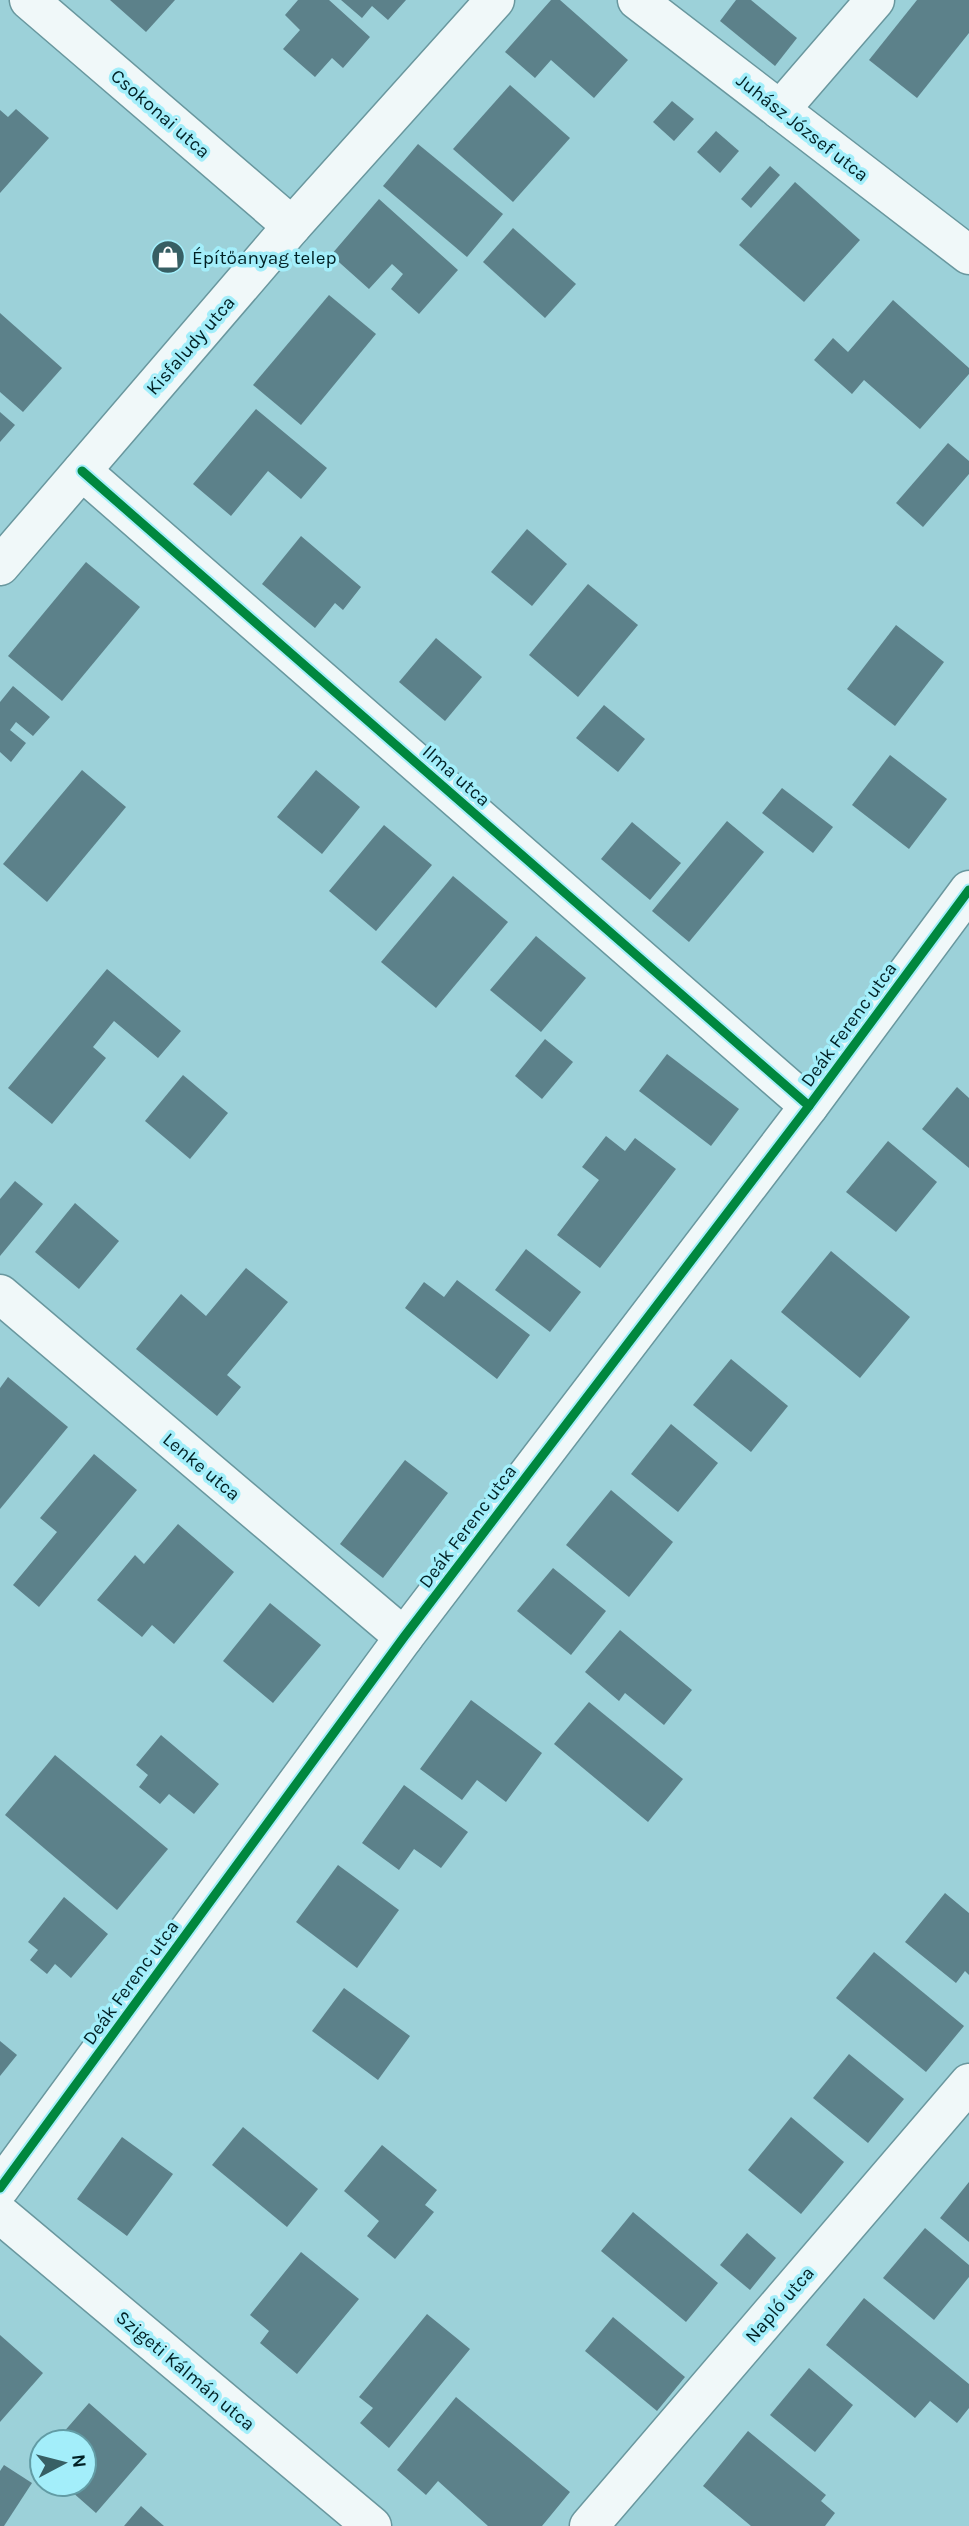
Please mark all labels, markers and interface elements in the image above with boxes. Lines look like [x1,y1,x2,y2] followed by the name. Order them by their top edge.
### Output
[106,65,214,163] street label: Csokonai utca
[732,69,873,186] street label: Juhász József utca
[149,238,187,276] shop icon: Építőanyag telep
[192,246,337,269] place label: Építőanyag telep
[142,292,240,400] street label: Kisfaludy utca
[418,740,495,811] street label: Ilma utca
[796,958,901,1091] street label: Deák Ferenc utca
[158,1428,244,1505] street label: Lenke utca
[414,1461,521,1593] street label: Deák Ferenc utca
[78,1916,183,2049] street label: Deák Ferenc utca
[741,2262,819,2347] street label: Napló utca
[111,2306,259,2435] street label: Szigeti Kálmán utca
[28,2428,98,2498] north arrow
[67,2453,91,2469] text: N

